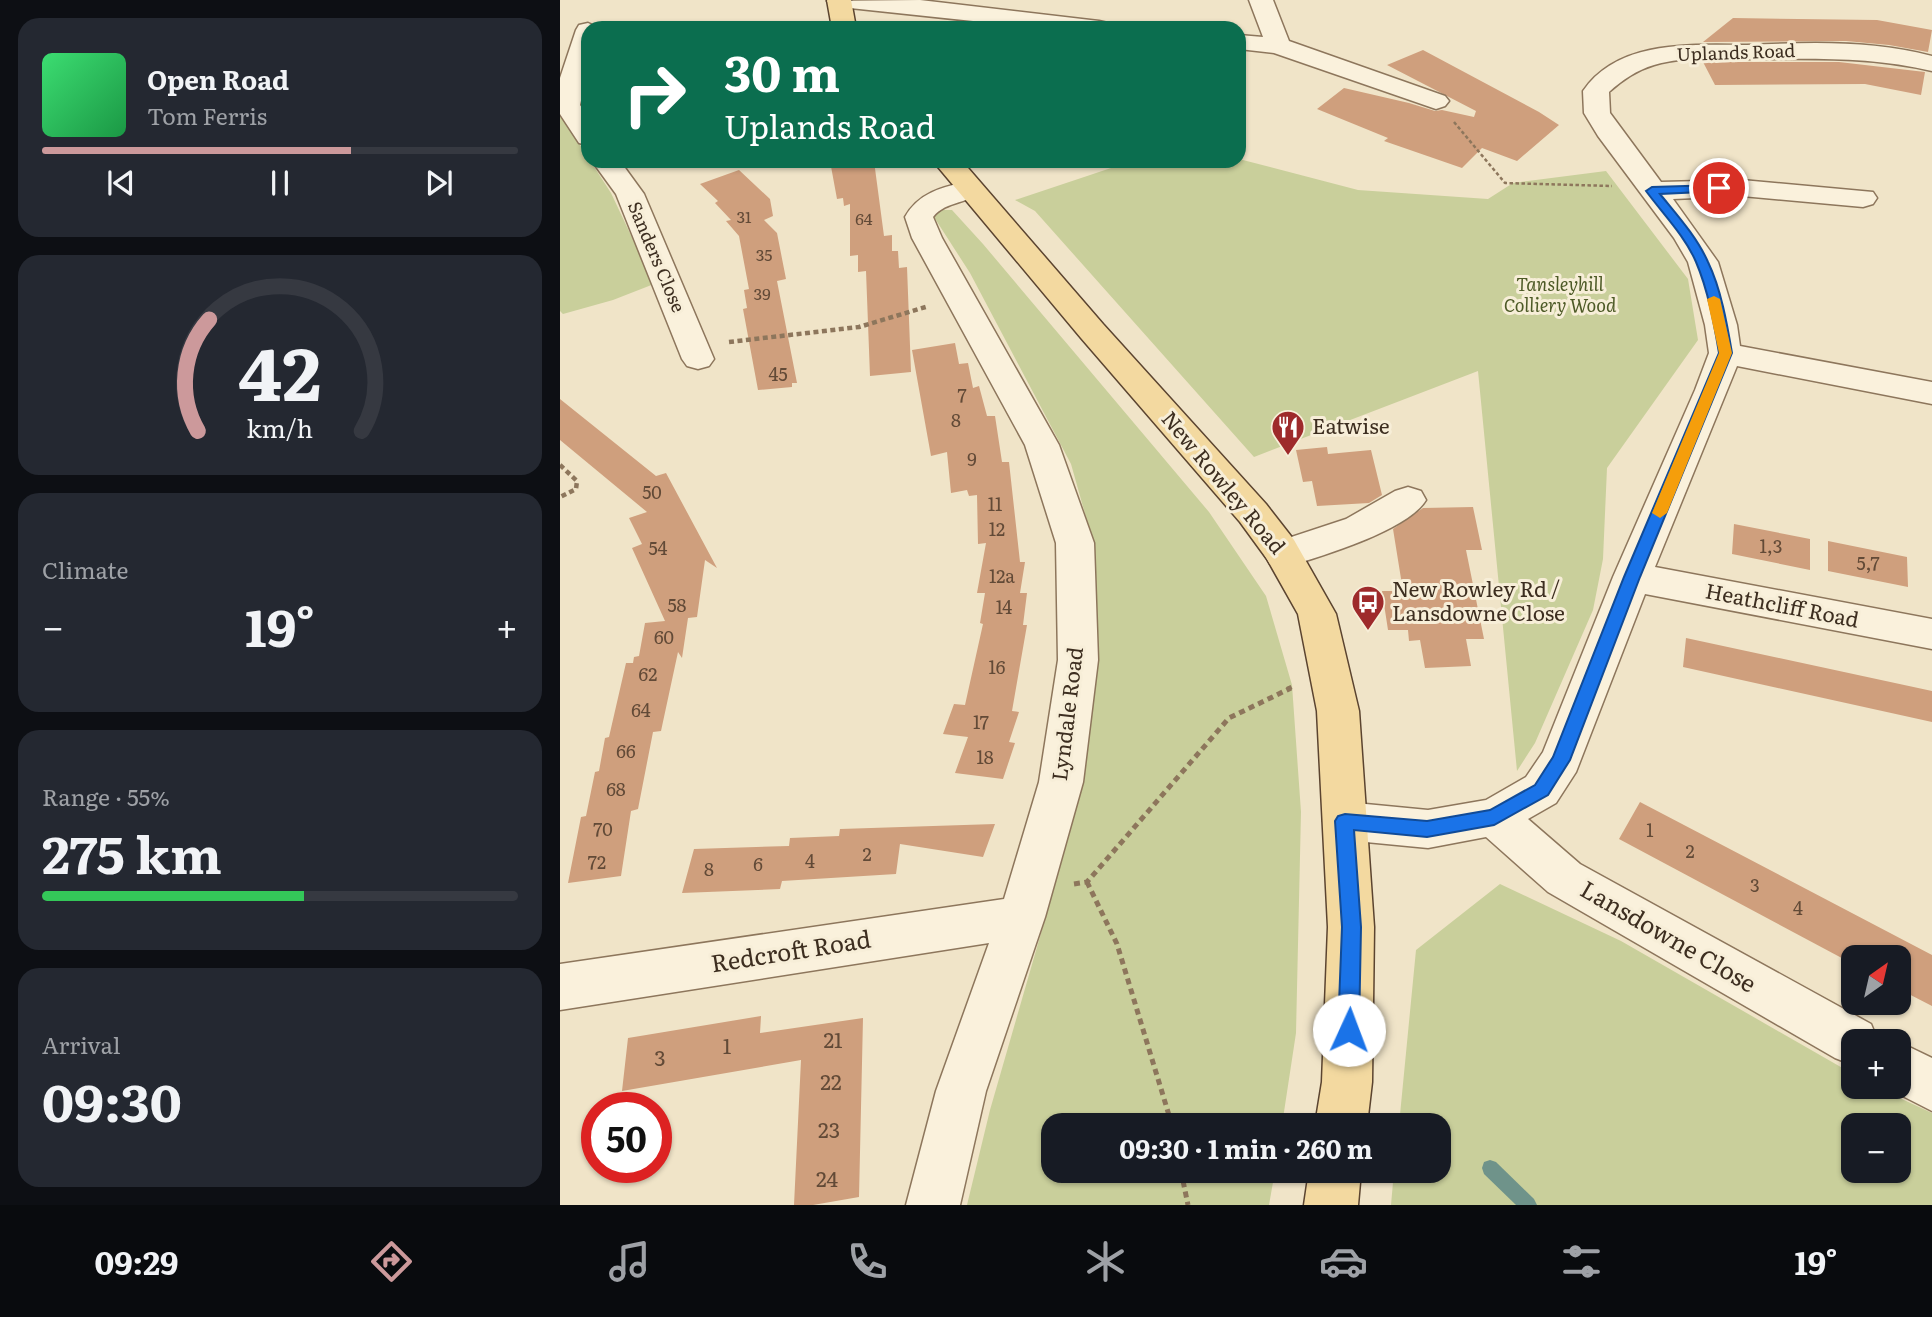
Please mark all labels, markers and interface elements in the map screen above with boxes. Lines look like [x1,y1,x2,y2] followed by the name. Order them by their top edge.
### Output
[724,34,840,107] text: 30 m
[1676,36,1796,67] street label: Uplands Road
[609,49,700,140] icon: right
[147,59,289,98] text: Open Road
[147,98,267,132] text: Tom Ferris
[724,101,935,149] text: Uplands Road
[1689,158,1749,218] pin
[102,164,140,202] icon: previous
[261,164,299,202] icon: pause
[420,164,458,202] icon: next
[1700,169,1738,207] icon: arrive
[622,197,693,316] street label: Sanders Close
[736,204,752,228] house number: 31
[855,206,873,230] house number: 64
[756,242,772,266] house number: 35
[1504,270,1617,318] park label: Tansleyhill Colliery Wood
[753,281,771,305] house number: 39
[239,316,322,424] text: 42
[768,360,788,387] house number: 45
[957,381,967,408] house number: 7
[1156,403,1294,560] street label: New Rowley Road
[951,406,961,433] house number: 8
[1269,408,1307,457] restaurant icon: Eatwise
[247,409,313,446] text: km/h
[1312,409,1390,440] place label: Eatwise
[967,445,977,472] house number: 9
[642,478,662,505] house number: 50
[988,490,1002,517] house number: 11
[989,515,1005,542] house number: 12
[1760,532,1783,559] house number: 1,3
[648,534,668,561] house number: 54
[1856,549,1880,576] house number: 5,7
[42,552,128,586] text: Climate
[989,562,1015,589] house number: 12a
[1392,572,1565,627] place label: New Rowley Rd / Lansdowne Close
[1703,573,1862,634] street label: Heathcliff Road
[1349,583,1387,632] bus stop icon: New Rowley Rd / Lansdowne Close
[245,586,315,663] text: 19°
[667,591,687,618] house number: 58
[996,593,1012,620] house number: 14
[42,596,64,653] text: −
[496,596,518,653] text: +
[654,623,674,650] house number: 60
[1042,645,1089,783] street label: Lyndale Road
[989,653,1006,680] house number: 16
[639,660,657,687] house number: 62
[631,696,651,723] house number: 64
[973,708,989,735] house number: 17
[616,737,636,764] house number: 66
[976,743,994,770] house number: 18
[606,775,626,802] house number: 68
[42,779,170,813] text: Range · 55%
[42,813,222,890] text: 275 km
[593,815,613,842] house number: 70
[1646,816,1654,843] house number: 1
[1685,837,1695,864] house number: 2
[862,840,872,867] house number: 2
[805,847,815,874] house number: 4
[588,848,606,875] house number: 72
[753,850,763,877] house number: 6
[704,855,714,882] house number: 8
[1575,870,1764,999] street label: Lansdowne Close
[1750,871,1760,898] house number: 3
[1793,894,1803,921] house number: 4
[708,920,873,979] street label: Redcroft Road
[1841,945,1911,1015] north arrow
[1841,945,1911,1183] map controls
[1312,993,1386,1067] position arrow
[823,1023,843,1054] house number: 21
[42,1027,121,1061] text: Arrival
[723,1029,732,1060] house number: 1
[1841,1029,1911,1099] button: +
[654,1041,666,1072] house number: 3
[42,1061,182,1138] text: 09:30
[820,1065,842,1096] house number: 22
[581,1092,672,1183] speed limit sign: 50
[818,1113,840,1144] house number: 23
[1841,1113,1911,1183] button: −
[1119,1128,1373,1167] text: 09:30 · 1 min · 260 m
[816,1162,839,1193] house number: 24
[94,1237,179,1285] text: 09:29
[367,1237,416,1286] icon: directions
[605,1237,654,1286] icon: music
[843,1237,892,1286] icon: phone
[1081,1237,1130,1286] icon: climate
[1319,1237,1368,1286] icon: car
[1557,1237,1606,1286] icon: filters
[1795,1237,1838,1285] text: 19°

